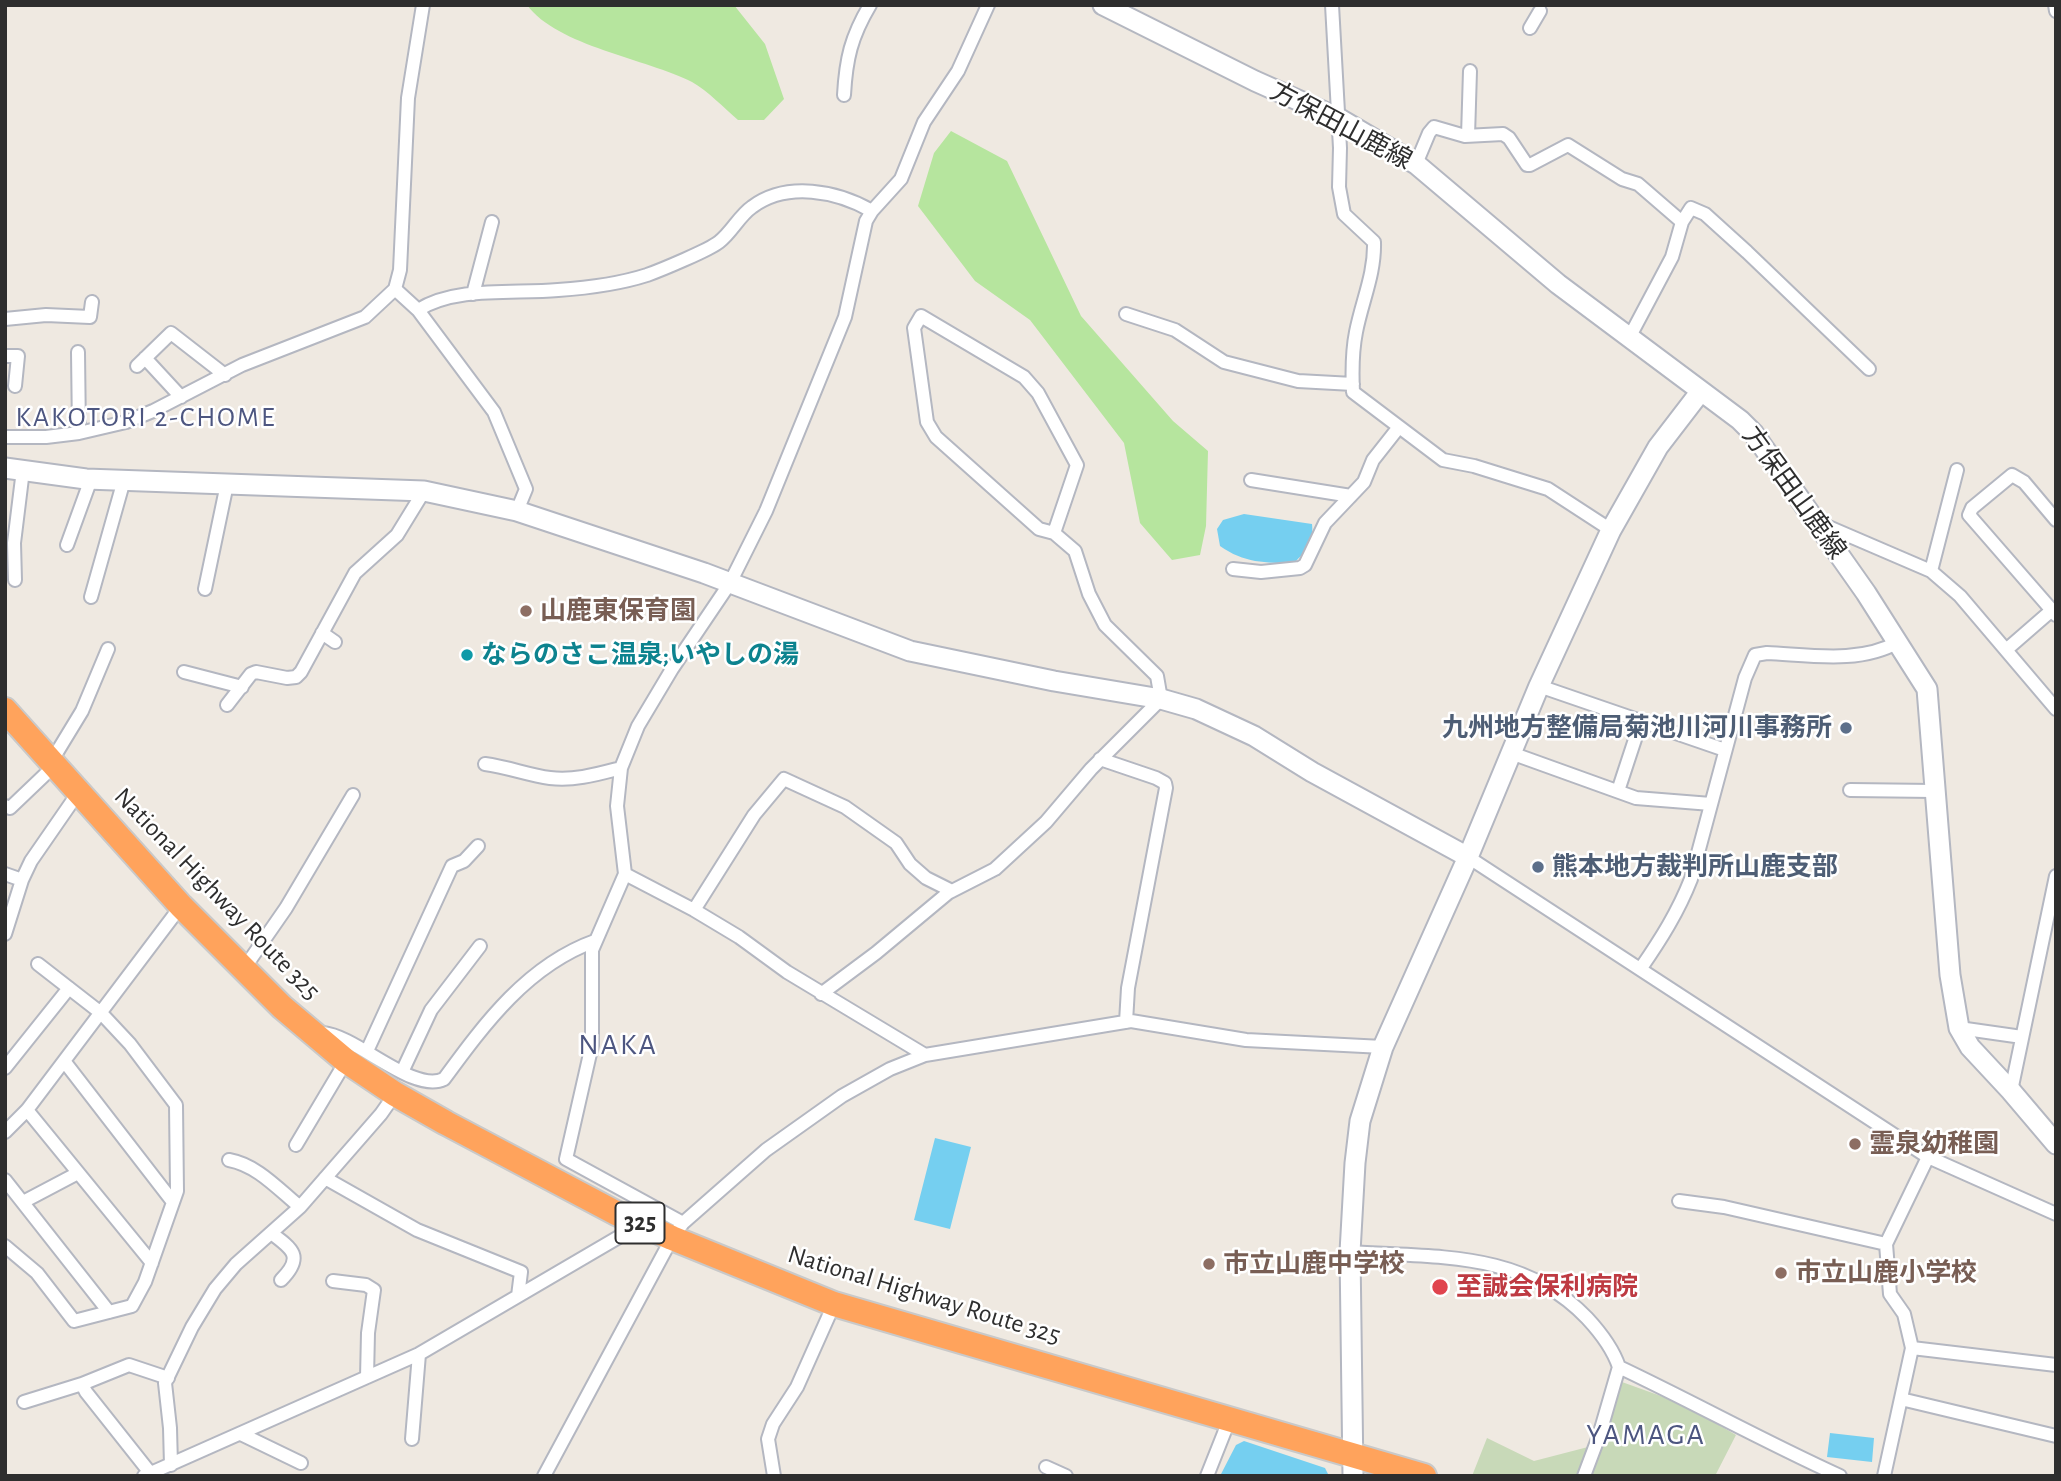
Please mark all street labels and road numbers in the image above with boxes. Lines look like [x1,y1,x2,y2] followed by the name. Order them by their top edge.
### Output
[1265,76,1417,176] street label: 方保田山鹿線
[1736,421,1852,565] street label: 方保田山鹿線
[107,781,327,1007] street label: National Highway Route 325
[616,1203,664,1244] road number: 325
[784,1239,1064,1351] street label: National Highway Route 325

